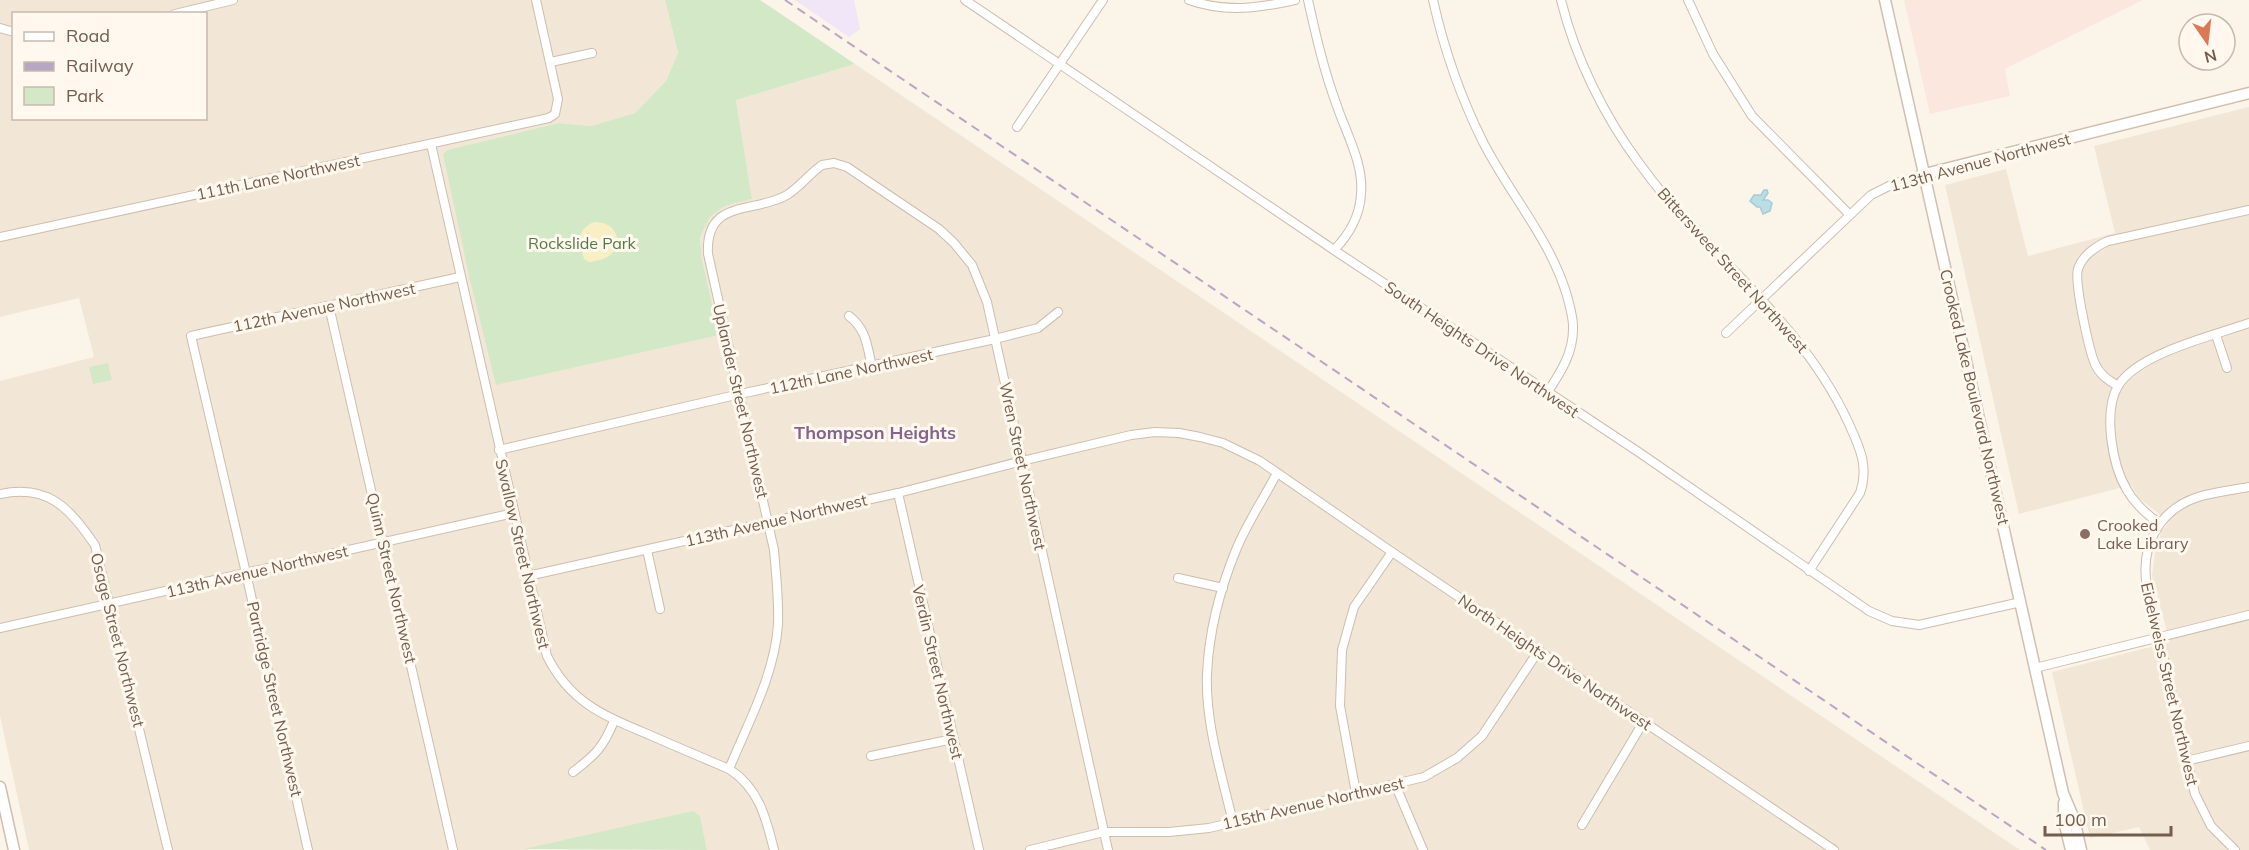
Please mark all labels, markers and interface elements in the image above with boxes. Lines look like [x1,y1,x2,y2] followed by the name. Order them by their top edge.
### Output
[12,12,207,120] legend
[2177,12,2237,72] north arrow
[66,24,110,47] text: Road
[2202,45,2219,68] text: N
[66,54,134,77] text: Railway
[66,84,105,107] text: Park
[1888,128,2073,196] street label: 113th Avenue Northwest
[194,150,362,204] street label: 111th Lane Northwest
[1654,183,1813,357] street label: Bittersweet Street Northwest
[528,233,637,253] park label: Rockslide Park
[1936,267,2014,527] street label: Crooked Lake Boulevard Northwest
[1381,276,1583,422] street label: South Heights Drive Northwest
[231,278,417,336] street label: 112th Avenue Northwest
[709,302,773,501] street label: Uplander Street Northwest
[767,344,935,398] street label: 112th Lane Northwest
[995,380,1051,552] street label: Wren Street Northwest
[794,421,956,444] district label: Thompson Heights
[491,457,555,651] street label: Swallow Street Northwest
[683,489,869,551] street label: 113th Avenue Northwest
[363,491,422,666] street label: Quinn Street Northwest
[2097,515,2189,553] place label: Crooked Lake Library
[2078,527,2092,541] marker: Crooked Lake Library
[164,540,350,602] street label: 113th Avenue Northwest
[87,551,149,730] street label: Osage Street Northwest
[2137,580,2203,788] street label: Eidelweiss Street Northwest
[908,583,968,761] street label: Verdin Street Northwest
[1454,590,1656,735] street label: North Heights Drive Northwest
[243,599,307,799] street label: Partridge Street Northwest
[1220,772,1406,834] street label: 115th Avenue Northwest
[2045,799,2171,837] scale bar
[2054,808,2107,831] text: 100 m

